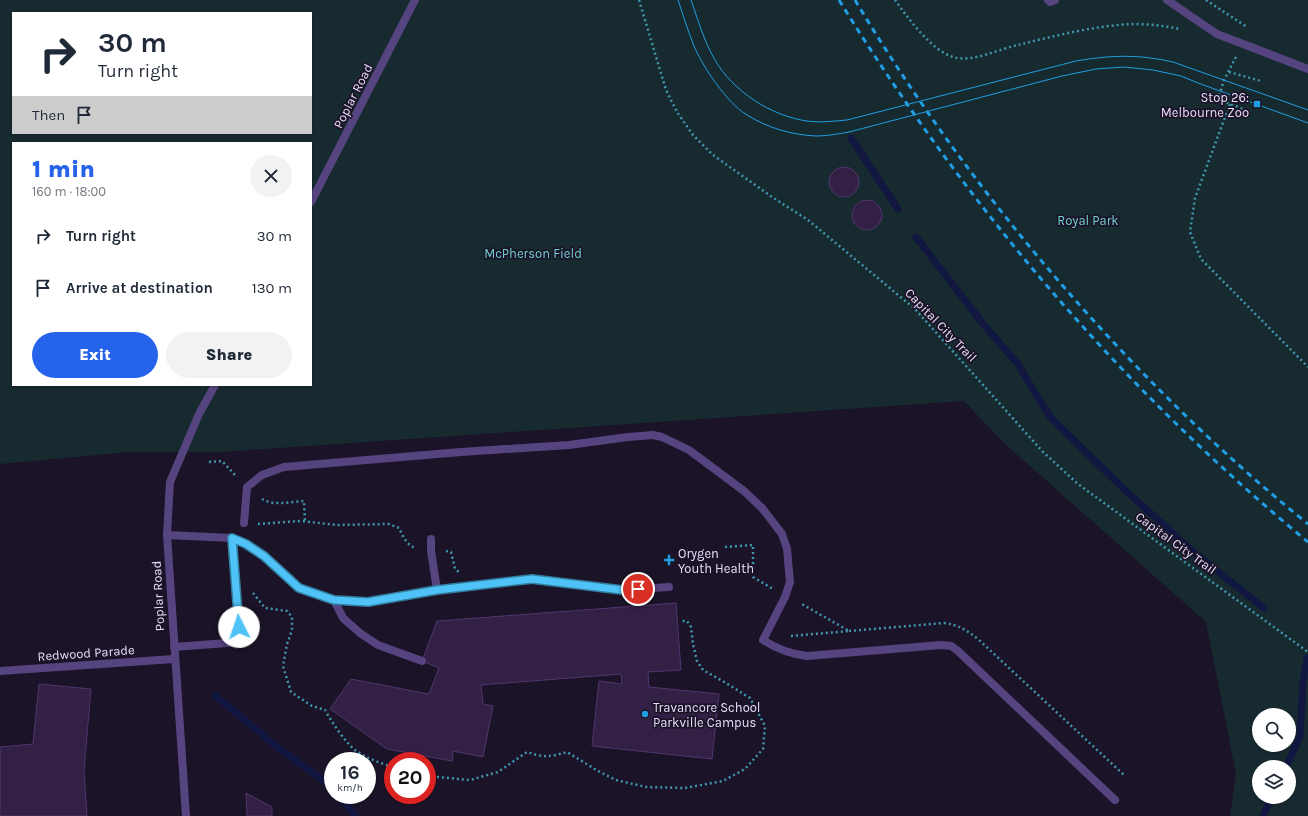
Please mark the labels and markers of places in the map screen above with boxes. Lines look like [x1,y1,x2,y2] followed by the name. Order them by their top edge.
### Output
[1161,90,1249,120] place label: Stop 26: Melbourne Zoo
[1252,99,1262,109] marker: Stop 26: Melbourne Zoo
[678,546,754,576] place label: Orygen Youth Health
[663,554,675,566] marker: Orygen Youth Health
[621,572,655,606] pin
[653,700,760,730] place label: Travancore School Parkville Campus
[640,709,650,719] marker: Travancore School Parkville Campus

